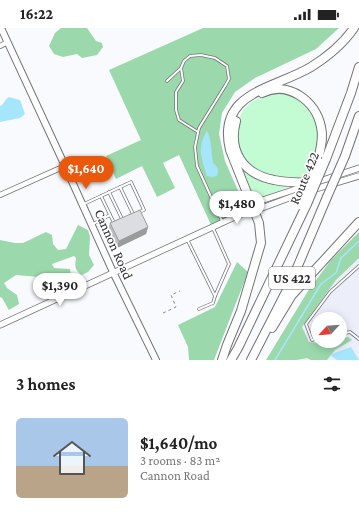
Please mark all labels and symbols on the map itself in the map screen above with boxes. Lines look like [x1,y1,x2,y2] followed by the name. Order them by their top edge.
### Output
[286,149,322,207] street label: Route 422
[53,156,119,190] pin: $1,640
[204,191,270,225] pin: $1,480
[91,206,137,282] street label: Cannon Road
[269,267,315,289] road number: US 422
[27,273,93,307] pin: $1,390
[311,312,347,348] north arrow

